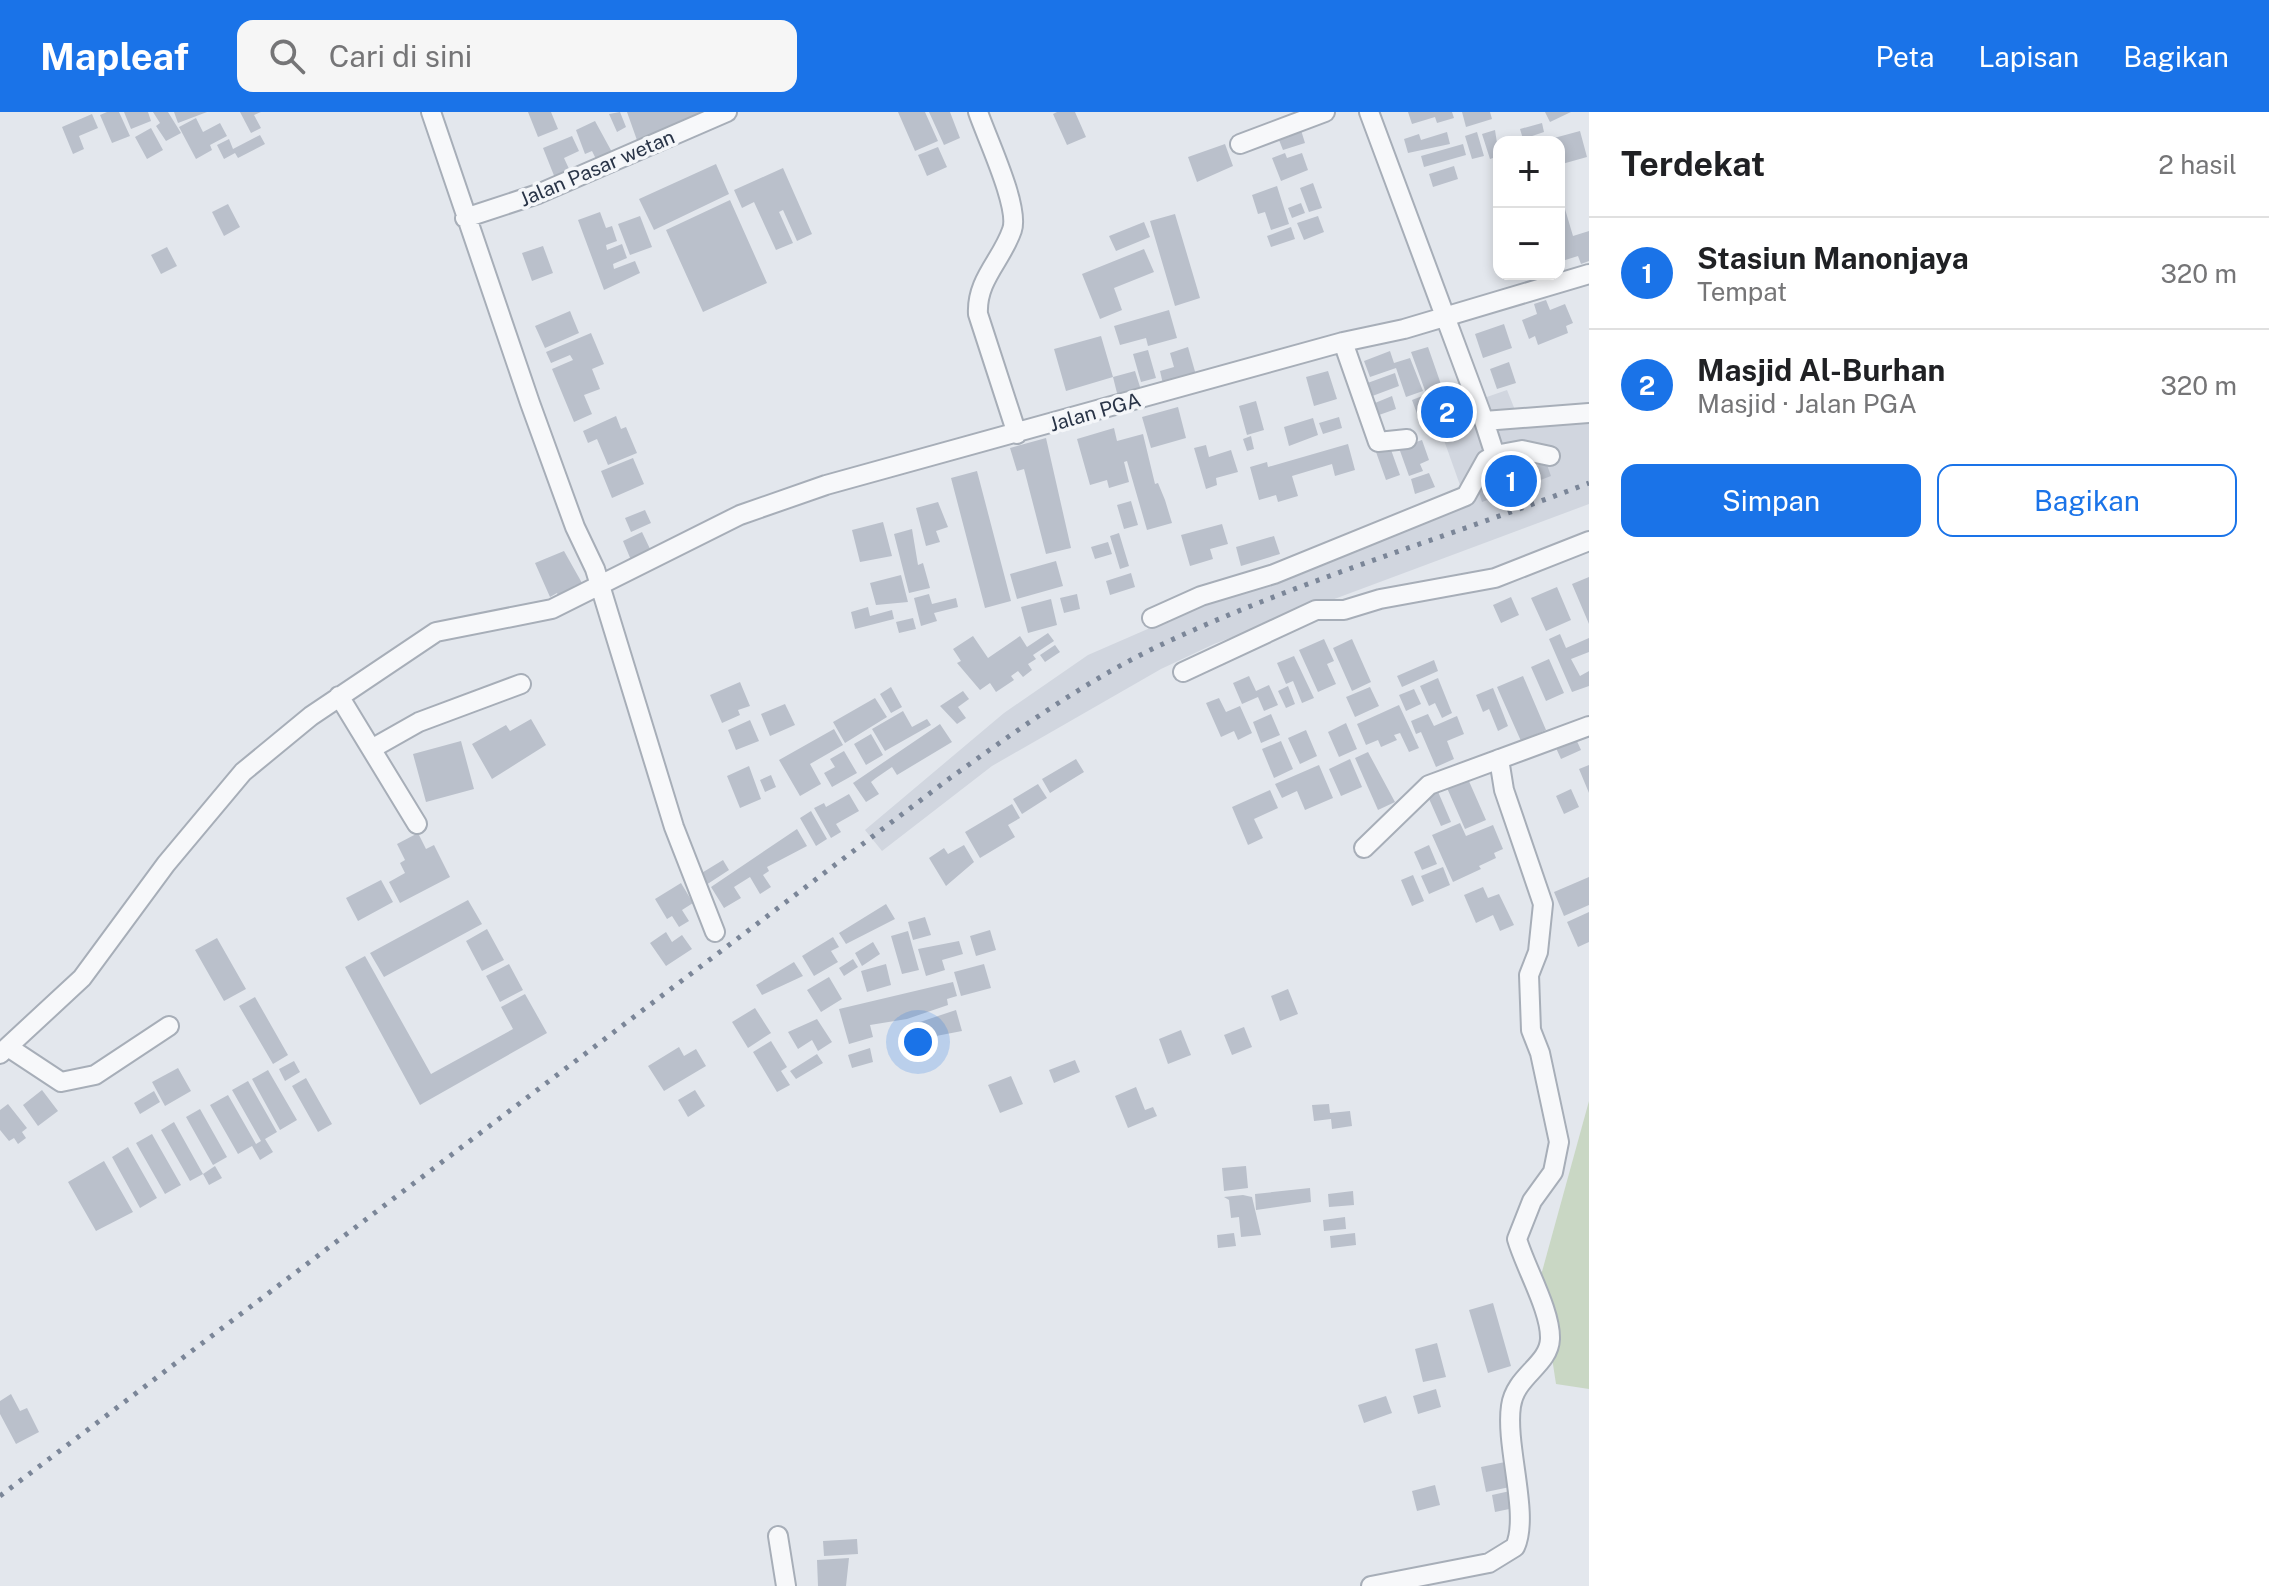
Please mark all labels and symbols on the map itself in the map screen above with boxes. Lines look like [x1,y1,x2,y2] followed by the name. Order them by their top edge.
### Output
[516,125,678,211] street label: Jalan Pasar wetan
[1421,382,1473,442] pin: 2
[1047,388,1143,436] street label: Jalan PGA
[1485,451,1537,511] pin: 1
[898,1022,938,1062] your location

